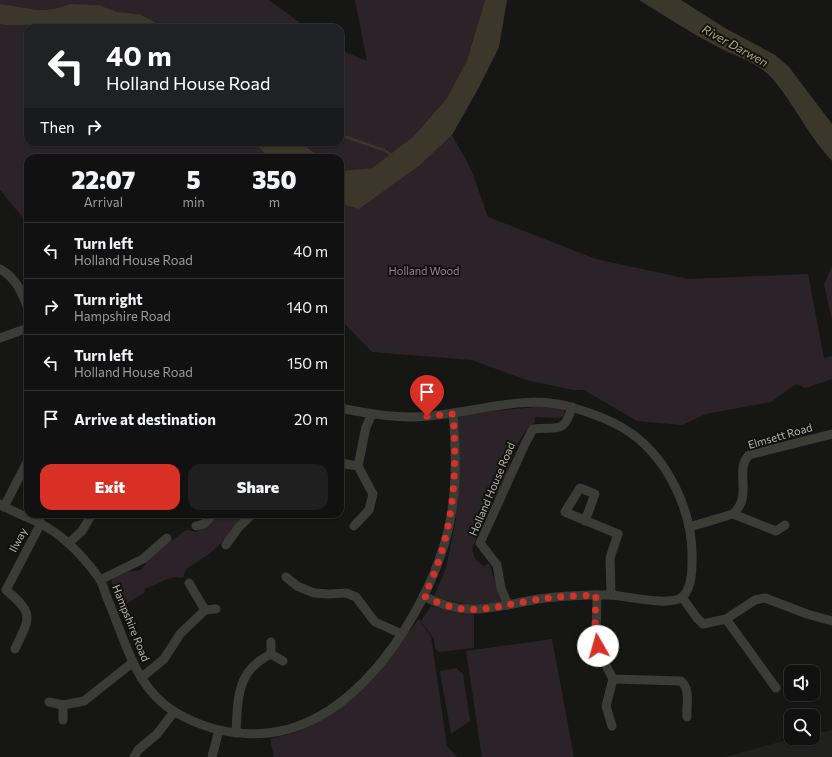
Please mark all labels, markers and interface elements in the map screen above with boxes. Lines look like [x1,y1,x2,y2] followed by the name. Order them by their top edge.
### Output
[700,21,771,69] water label: River Darwen
[106,38,172,72] text: 40 m
[40,40,92,92] icon: left
[106,72,270,94] text: Holland House Road
[83,116,105,138] icon: right
[40,118,75,136] text: Then
[71,165,135,194] text: 22:07
[187,165,201,194] text: 5
[252,165,297,194] text: 350
[84,194,123,210] text: Arrival
[183,194,205,210] text: min
[269,194,280,210] text: m
[74,234,133,252] text: Turn left
[40,240,62,262] icon: left
[293,242,328,260] text: 40 m
[74,252,193,268] text: Holland House Road
[389,264,459,277] park label: Holland Wood
[74,290,143,308] text: Turn right
[40,296,62,318] icon: right
[287,298,328,316] text: 140 m
[74,308,171,324] text: Hampshire Road
[74,346,133,364] text: Turn left
[40,352,62,374] icon: left
[287,354,328,372] text: 150 m
[74,364,193,380] text: Holland House Road
[410,375,444,416] pin
[416,381,438,403] icon: arrive
[40,408,62,430] icon: arrive
[74,410,216,428] text: Arrive at destination
[294,410,328,428] text: 20 m
[746,420,814,451] street label: Elmsett Road
[466,440,517,538] street label: Holland House Road
[40,464,180,510] button: Exit
[188,464,328,510] button: Share
[6,525,30,554] street label: Ilway
[110,582,153,663] street label: Hampshire Road
[577,625,619,667] position arrow
[784,665,820,745] map controls
[784,665,820,701] button: sound
[784,709,820,745] button: search

